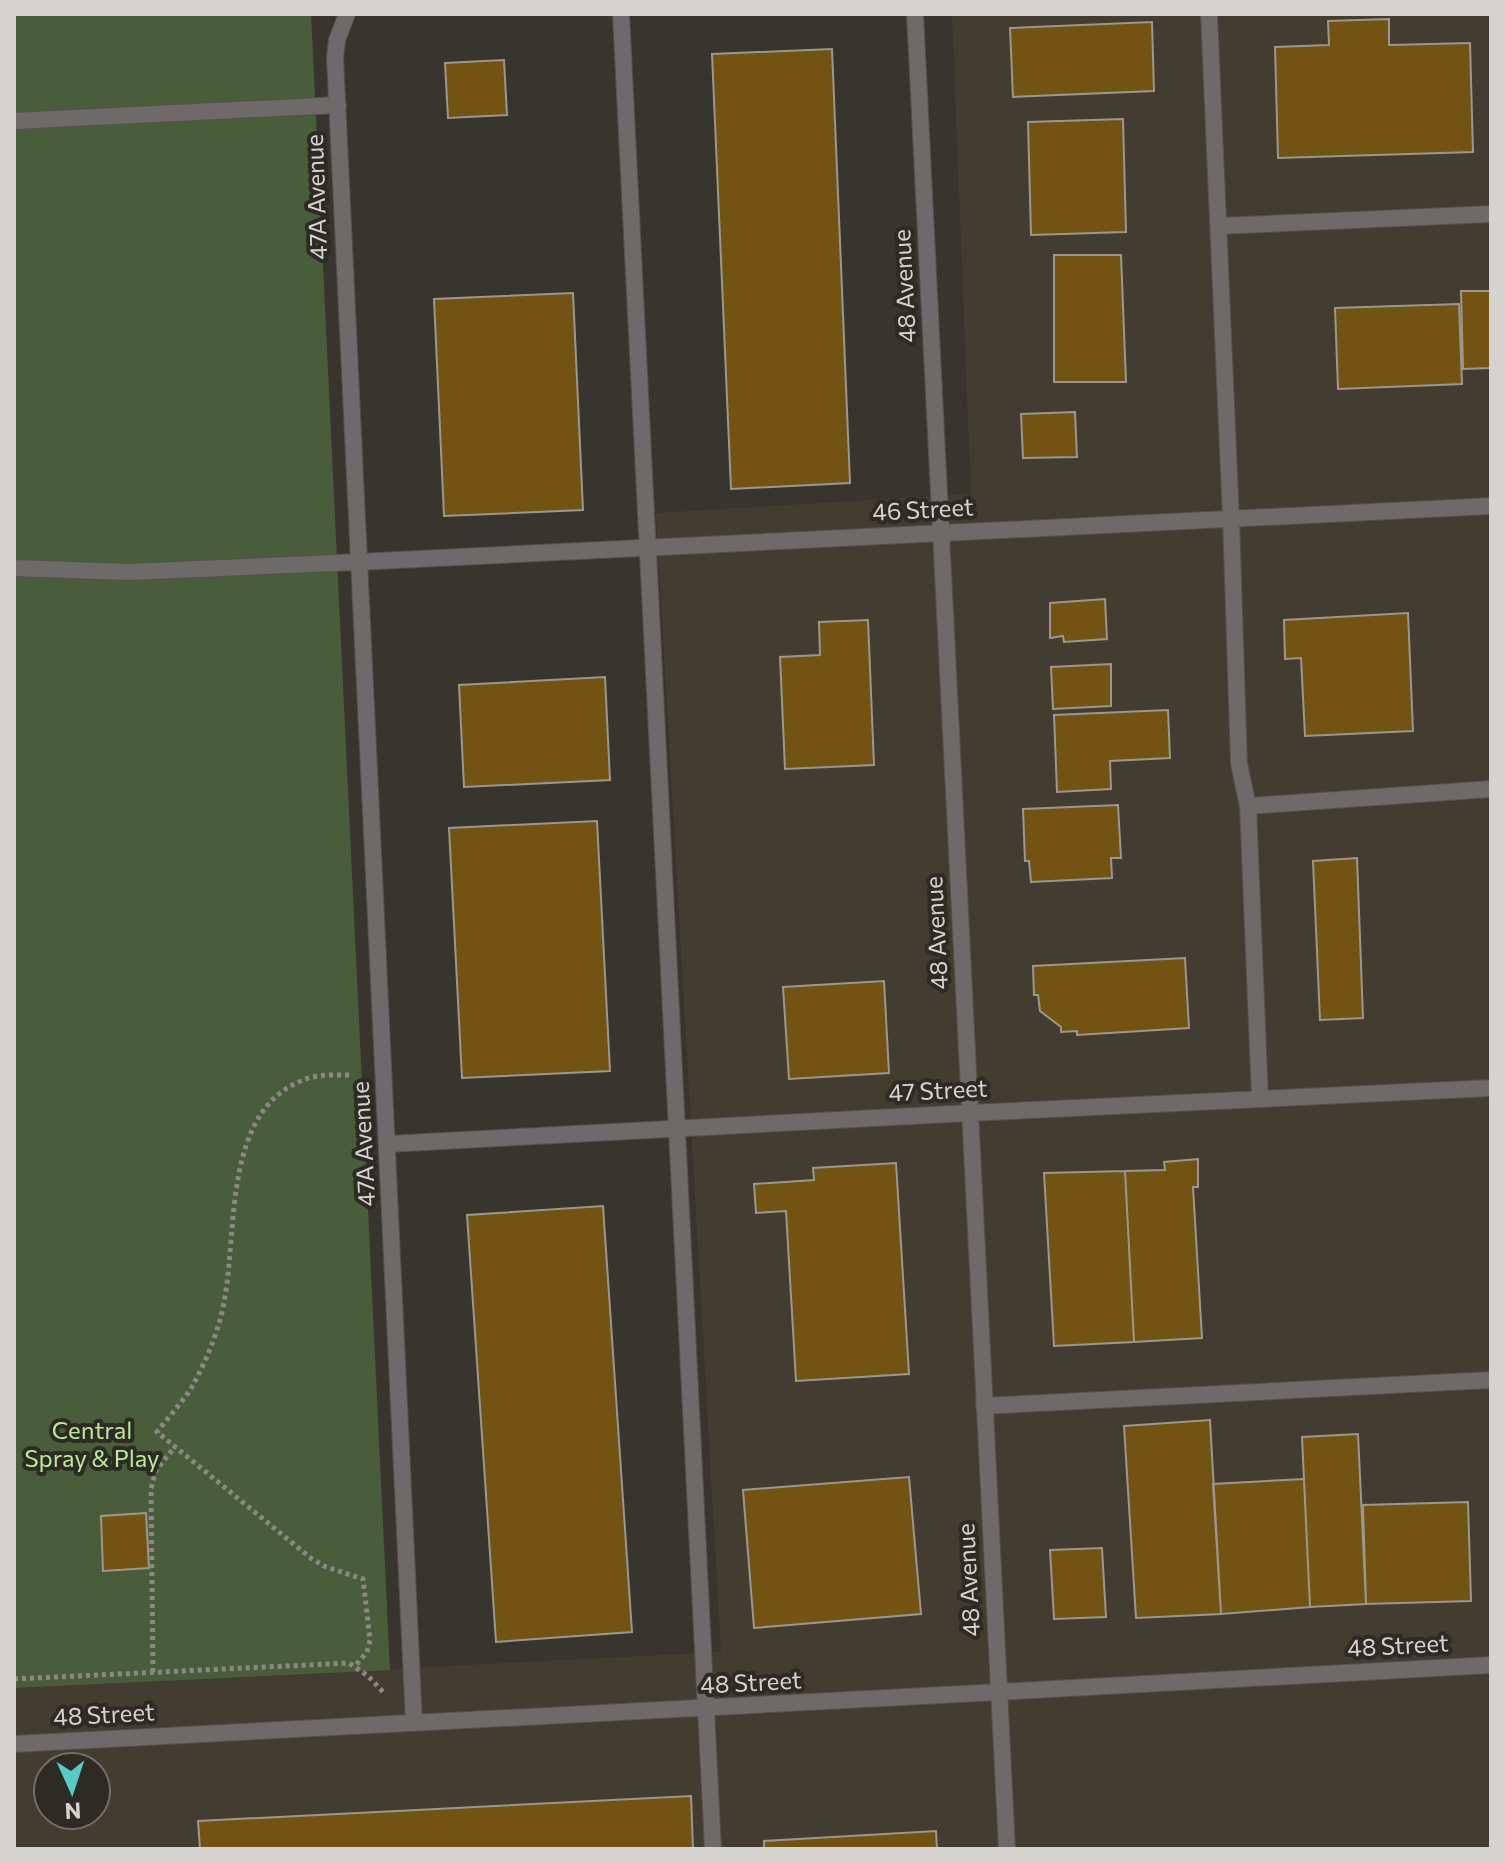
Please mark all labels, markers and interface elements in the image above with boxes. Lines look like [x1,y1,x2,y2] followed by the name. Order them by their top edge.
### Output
[299,134,332,260] street label: 47A Avenue
[886,229,921,344] street label: 48 Avenue
[872,491,974,526] street label: 46 Street
[918,876,953,991] street label: 48 Avenue
[888,1072,988,1107] street label: 47 Street
[345,1081,380,1208] street label: 47A Avenue
[25,1415,159,1472] park label: Central Spray & Play
[950,1523,985,1638] street label: 48 Avenue
[1347,1627,1449,1662] street label: 48 Street
[700,1664,802,1699] street label: 48 Street
[53,1696,155,1731] street label: 48 Street
[32,1751,112,1831] north arrow
[64,1798,82,1825] text: N

